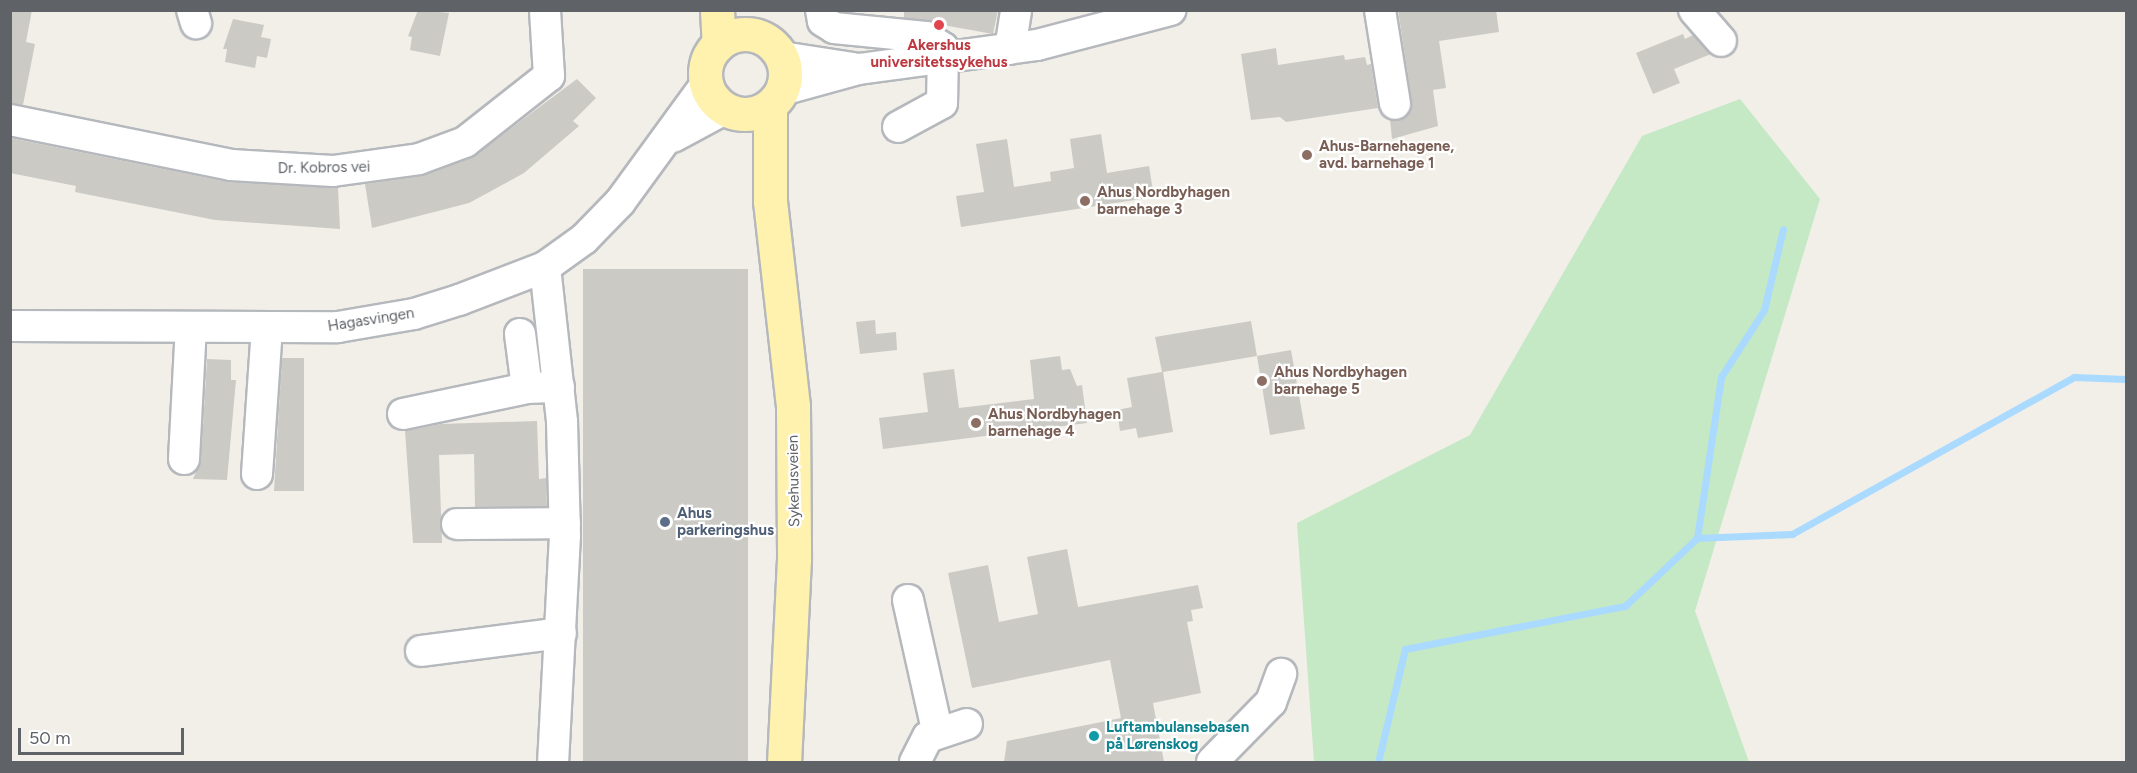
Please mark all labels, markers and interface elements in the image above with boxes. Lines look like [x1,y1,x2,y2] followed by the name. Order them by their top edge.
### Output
[930,16,948,34] marker: Akershus universitetssykehus
[871,36,1007,71] place label: Akershus universitetssykehus
[1319,137,1454,172] place label: Ahus-Barnehagene, avd. barnehage 1
[1300,148,1314,162] marker: Ahus-Barnehagene, avd. barnehage 1
[278,158,370,178] street label: Dr. Kobros vei
[1097,183,1230,218] place label: Ahus Nordbyhagen barnehage 3
[1078,194,1092,208] marker: Ahus Nordbyhagen barnehage 3
[326,304,416,336] street label: Hagasvingen
[1274,363,1407,398] place label: Ahus Nordbyhagen barnehage 5
[1255,374,1269,388] marker: Ahus Nordbyhagen barnehage 5
[988,405,1121,440] place label: Ahus Nordbyhagen barnehage 4
[969,416,983,430] marker: Ahus Nordbyhagen barnehage 4
[784,435,804,527] street label: Sykehusveien
[677,504,774,539] place label: Ahus parkeringshus
[658,515,672,529] marker: Ahus parkeringshus
[21,716,188,754] scale bar
[1106,718,1249,753] place label: Luftambulansebasen på Lørenskog
[29,727,71,749] text: 50 m
[1087,729,1101,743] marker: Luftambulansebasen på Lørenskog

